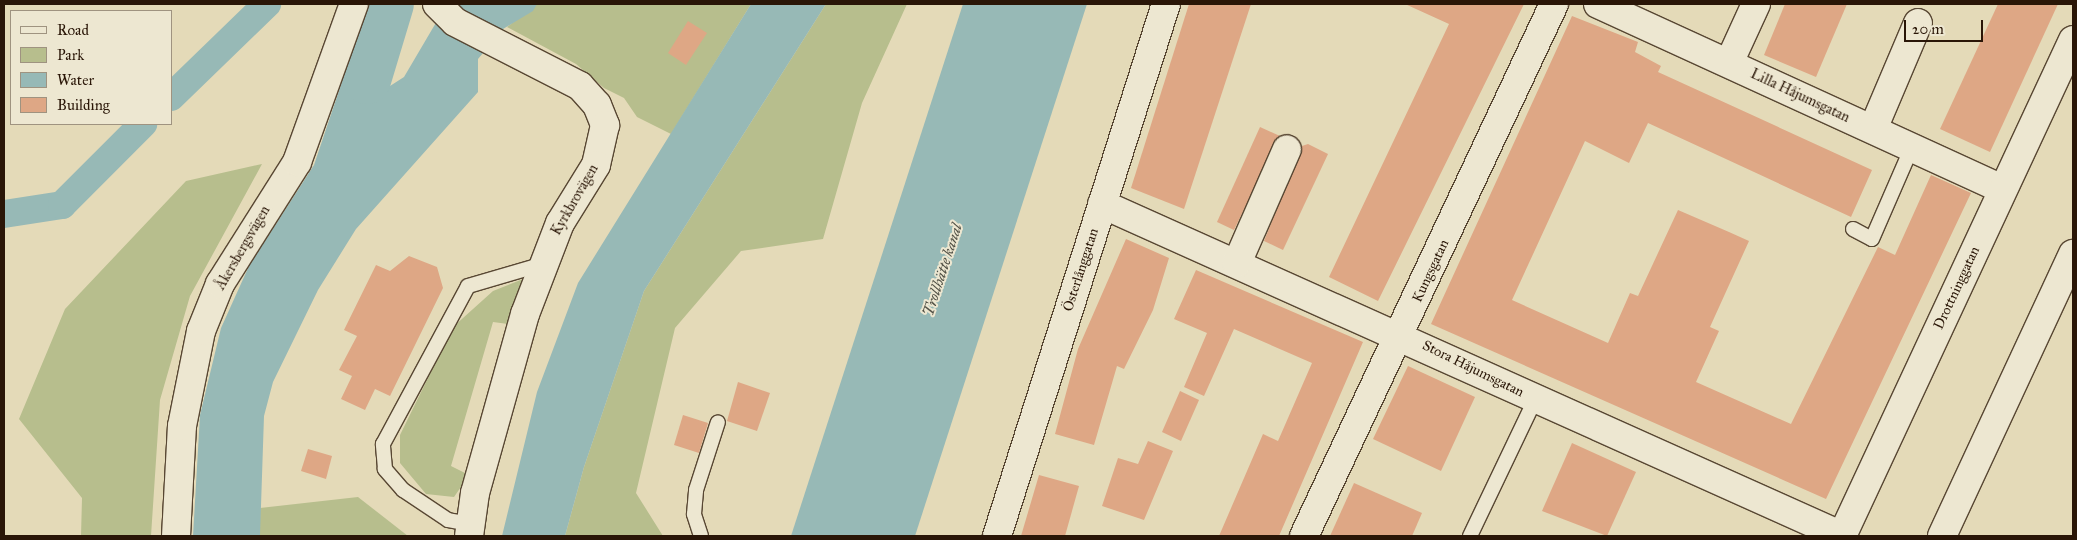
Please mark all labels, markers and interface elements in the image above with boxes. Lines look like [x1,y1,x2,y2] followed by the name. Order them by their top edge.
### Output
[10,10,172,125] legend
[1907,10,1986,42] scale bar
[1912,20,1944,38] text: 20 m
[57,21,89,39] text: Road
[57,46,84,64] text: Park
[1748,66,1852,126] street label: Lilla Håjumsgatan
[57,71,94,89] text: Water
[57,96,110,114] text: Building
[548,162,602,238] street label: Kyrkbrovägen
[212,203,274,293] street label: Åkersbergsvägen
[920,222,966,318] water label: Trollhätte kanal
[1060,226,1102,314] street label: Österlånggatan
[1409,237,1453,305] street label: Kungsgatan
[1930,244,1984,332] street label: Drottninggatan
[1419,337,1527,401] street label: Stora Håjumsgatan

